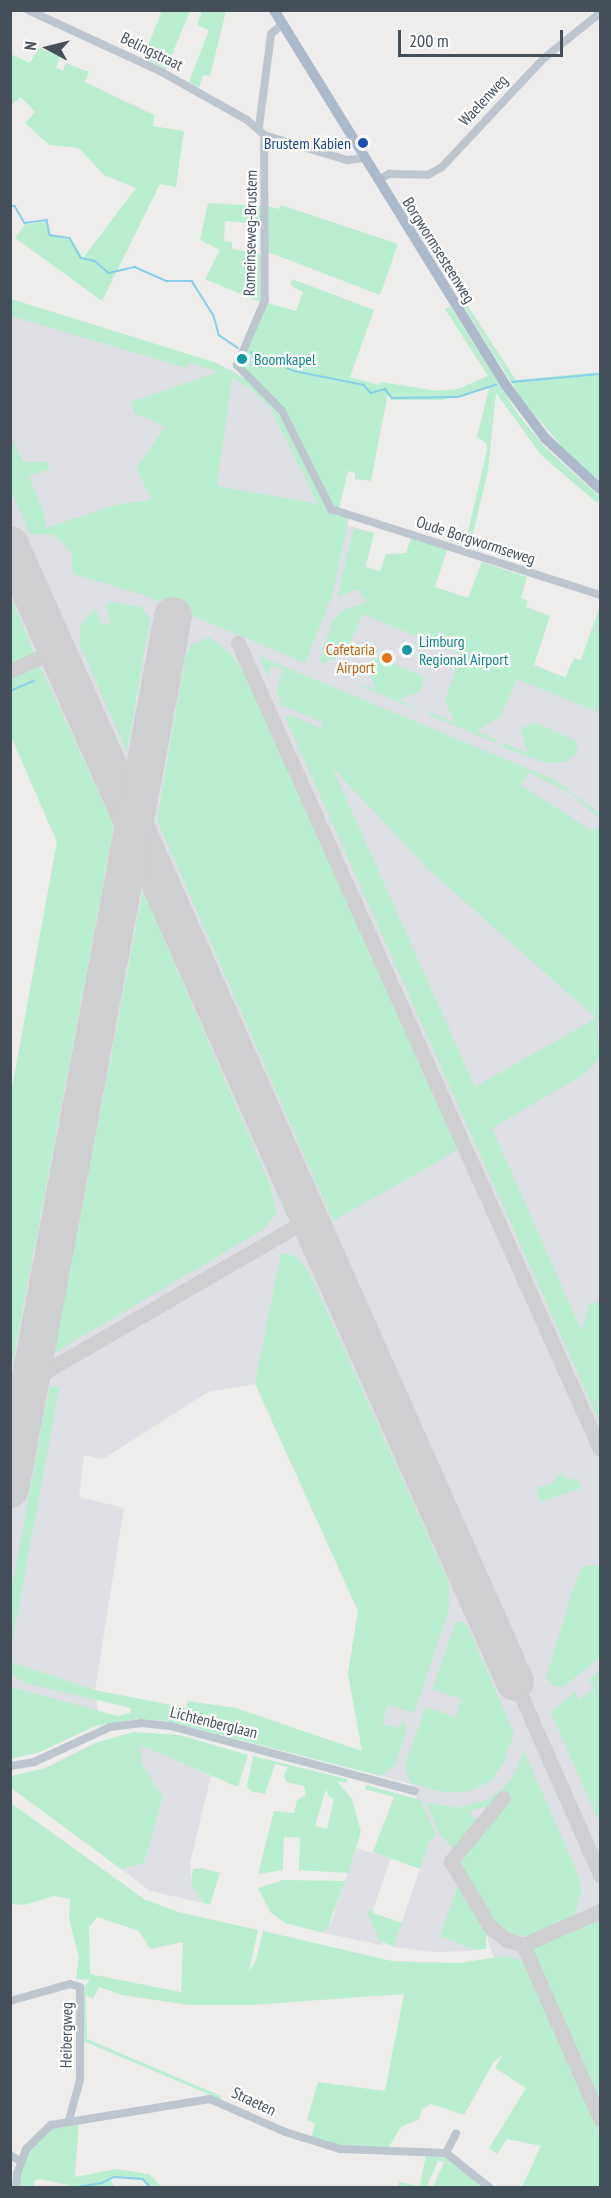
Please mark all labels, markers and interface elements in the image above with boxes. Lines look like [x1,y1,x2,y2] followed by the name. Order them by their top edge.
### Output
[18,18,78,78] north arrow
[401,18,566,56] scale bar
[118,28,186,74] street label: Belingstraat
[409,29,449,52] text: 200 m
[20,40,41,51] text: N
[454,70,512,130] street label: Waelenweg
[264,133,351,153] place label: Brustem Kabien
[356,136,370,150] marker: Brustem Kabien
[239,170,261,296] street label: Romeinseweg-Brustem
[399,194,479,306] street label: Borgwormsesteenweg
[254,349,316,369] place label: Boomkapel
[235,352,249,366] marker: Boomkapel
[414,512,538,568] street label: Oude Borgwormseweg
[419,631,509,669] place label: Limburg Regional Airport
[326,639,375,677] place label: Cafetaria Airport
[400,643,414,657] marker: Limburg Regional Airport
[380,651,394,665] marker: Cafetaria Airport
[168,1702,260,1742] street label: Lichtenberglaan
[56,2002,76,2068] street label: Heibergweg
[229,2082,279,2120] street label: Straeten

